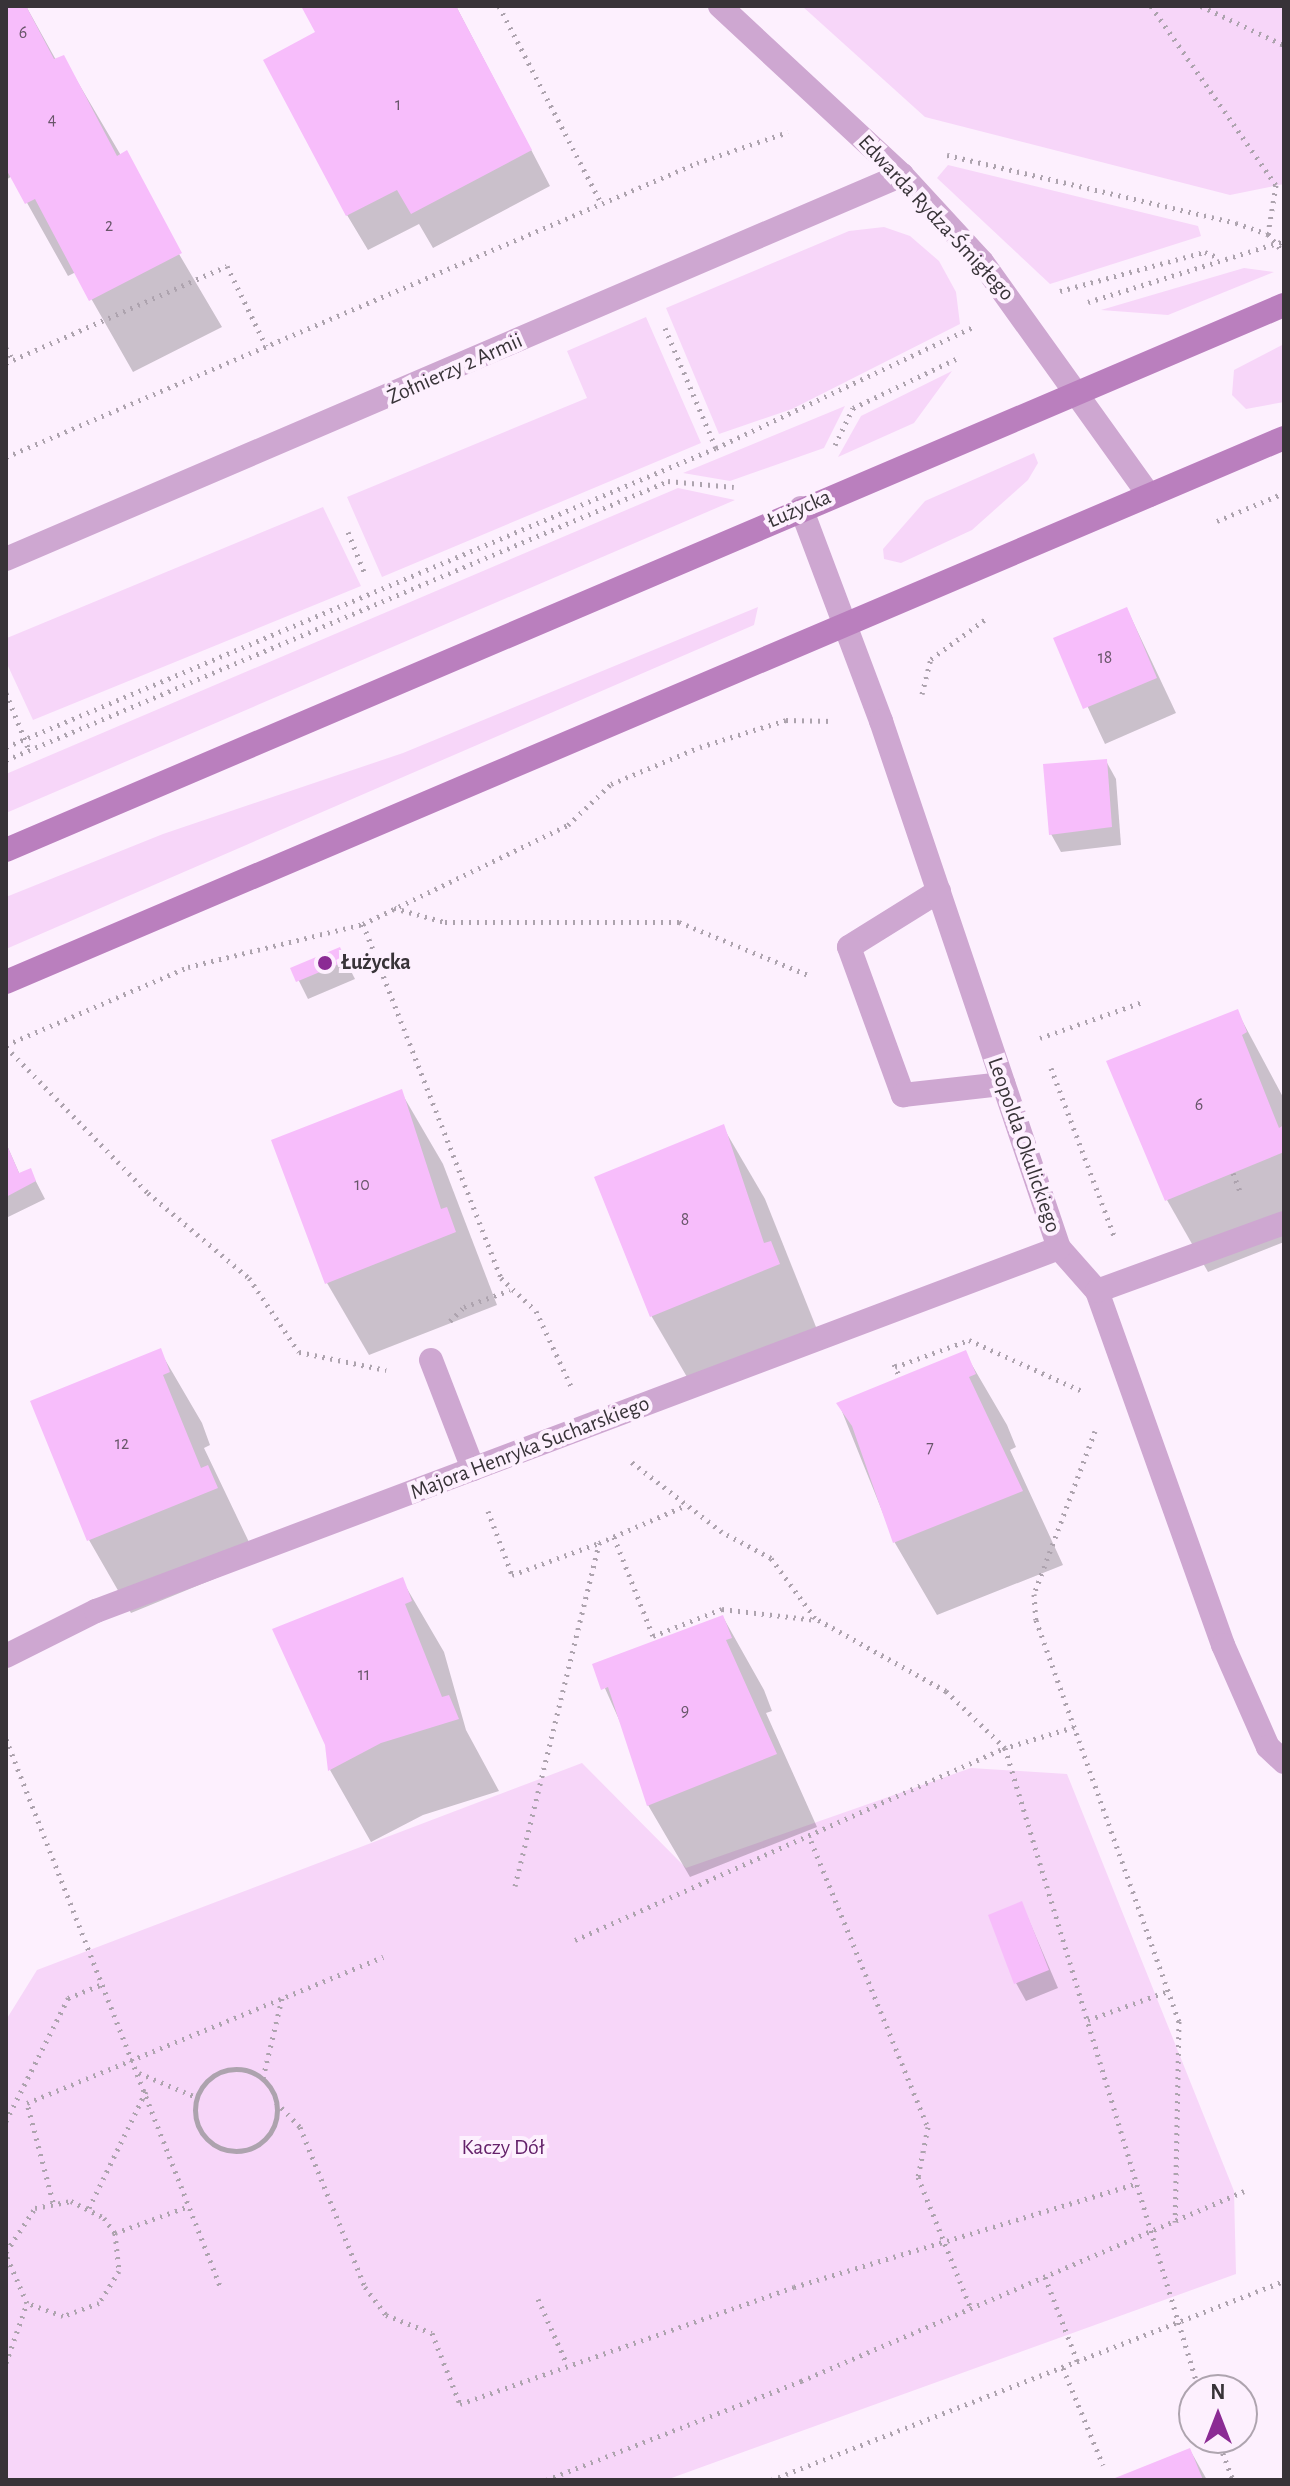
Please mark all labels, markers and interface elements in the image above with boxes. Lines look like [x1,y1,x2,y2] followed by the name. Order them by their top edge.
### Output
[19,22,27,44] house number: 6
[395,94,401,116] house number: 1
[48,109,56,131] house number: 4
[852,130,1020,306] street label: Edwarda Rydza-Śmigłego
[105,215,113,237] house number: 2
[383,327,527,411] street label: Żołnierzy 2 Armii
[763,484,835,534] street label: Łużycka
[1098,647,1112,669] house number: 18
[341,950,411,976] place label: Łużycka
[316,954,334,972] marker: Łużycka
[982,1054,1066,1236] street label: Leopolda Okulickiego
[1195,1094,1203,1116] house number: 6
[354,1174,370,1196] house number: 10
[681,1209,689,1231] house number: 8
[407,1390,653,1506] street label: Majora Henryka Sucharskiego
[115,1433,129,1455] house number: 12
[926,1437,934,1459] house number: 7
[358,1664,370,1686] house number: 11
[681,1700,689,1722] house number: 9
[461,2135,545,2161] park label: Kaczy Dół
[1178,2374,1258,2454] north arrow
[1210,2381,1226,2403] text: N

